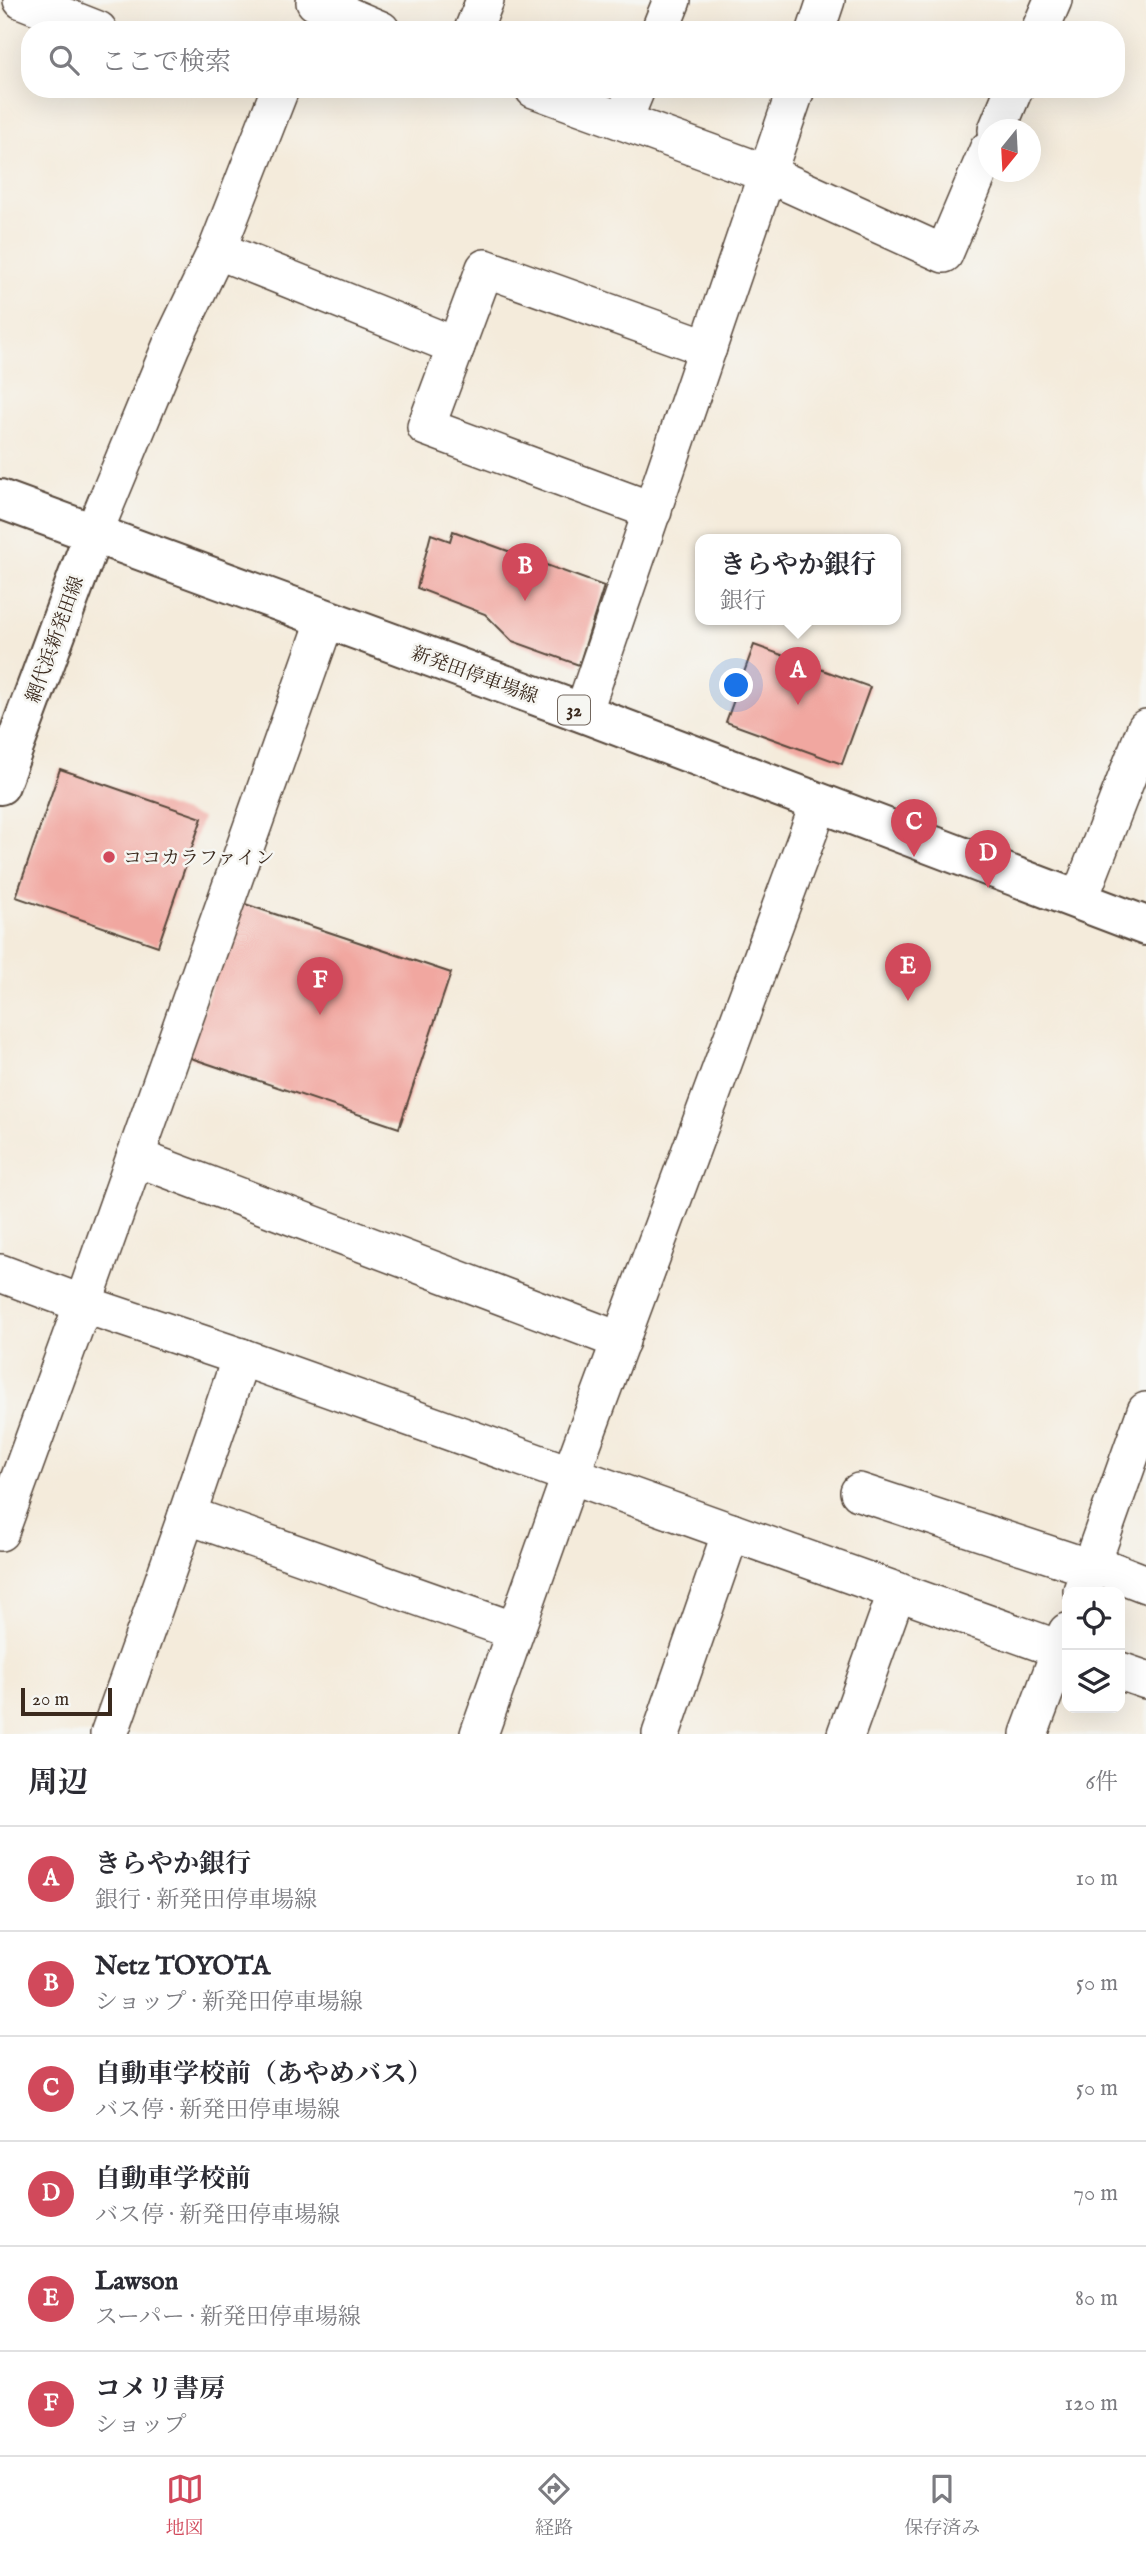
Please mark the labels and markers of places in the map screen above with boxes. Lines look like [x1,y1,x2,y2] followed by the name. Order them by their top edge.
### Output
[502,543,548,601] pin: B
[775,647,821,705] pin: A
[891,799,937,857] pin: C
[965,830,1011,888] pin: D
[123,847,275,871] place label: ココカラファイン
[101,849,117,865] marker: ココカラファイン
[885,943,931,1001] pin: E
[297,957,343,1015] pin: F

